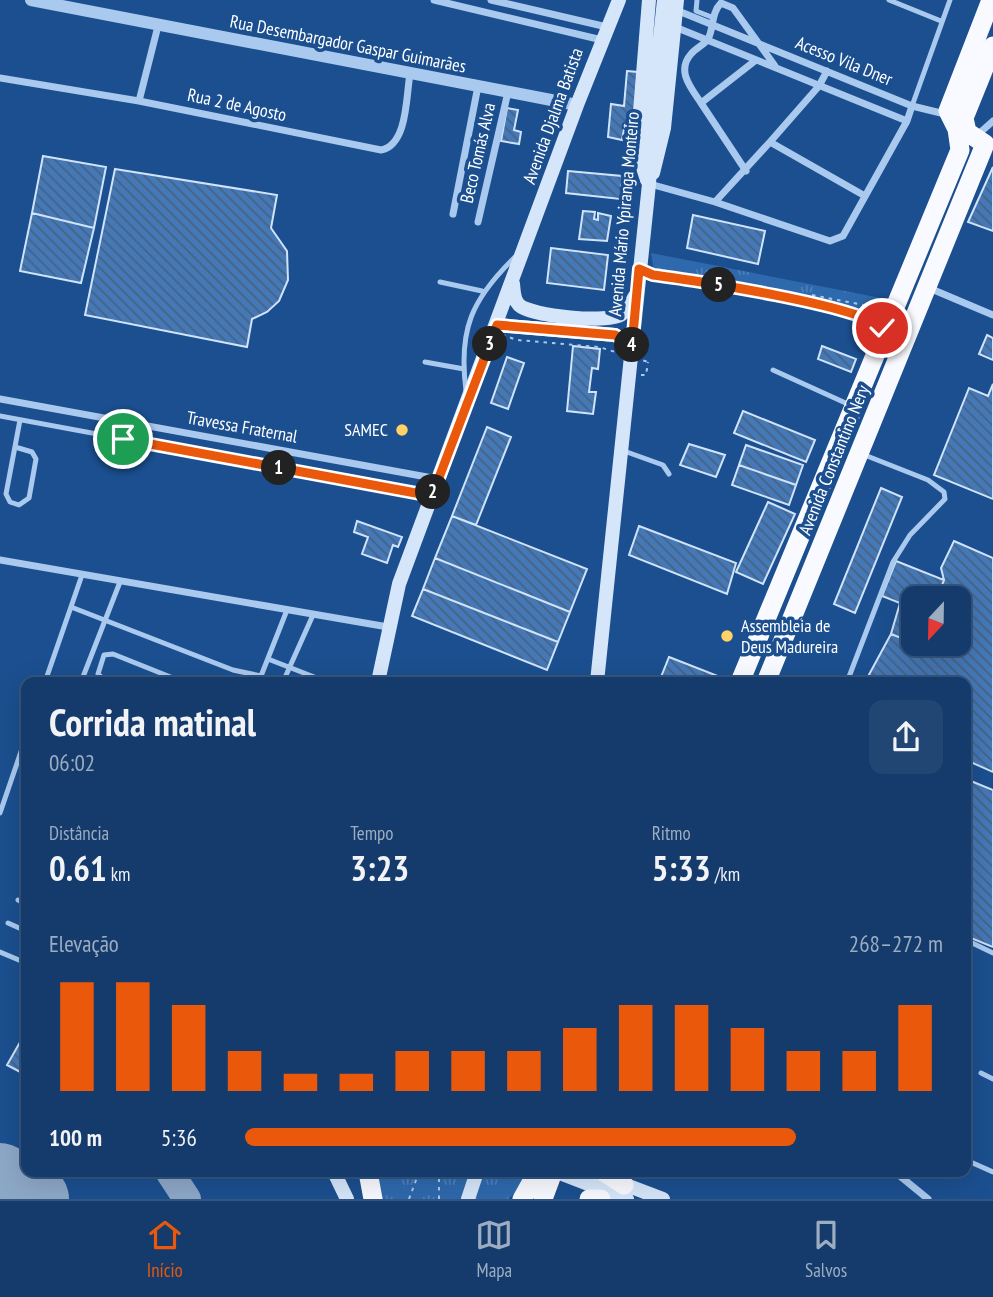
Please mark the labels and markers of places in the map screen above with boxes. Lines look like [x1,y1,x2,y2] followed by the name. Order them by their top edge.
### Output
[702,268,736,302] pin: 5
[852,298,912,358] pin
[472,326,508,362] pin: 3
[614,328,650,362] pin: 4
[93,409,153,469] pin
[344,418,388,441] place label: SAMEC
[394,422,410,438] marker: SAMEC
[262,450,296,486] pin: 1
[416,475,450,510] pin: 2
[741,614,838,658] place label: Assembleia de Deus Madureira
[719,628,735,644] marker: Assembleia de Deus Madureira

